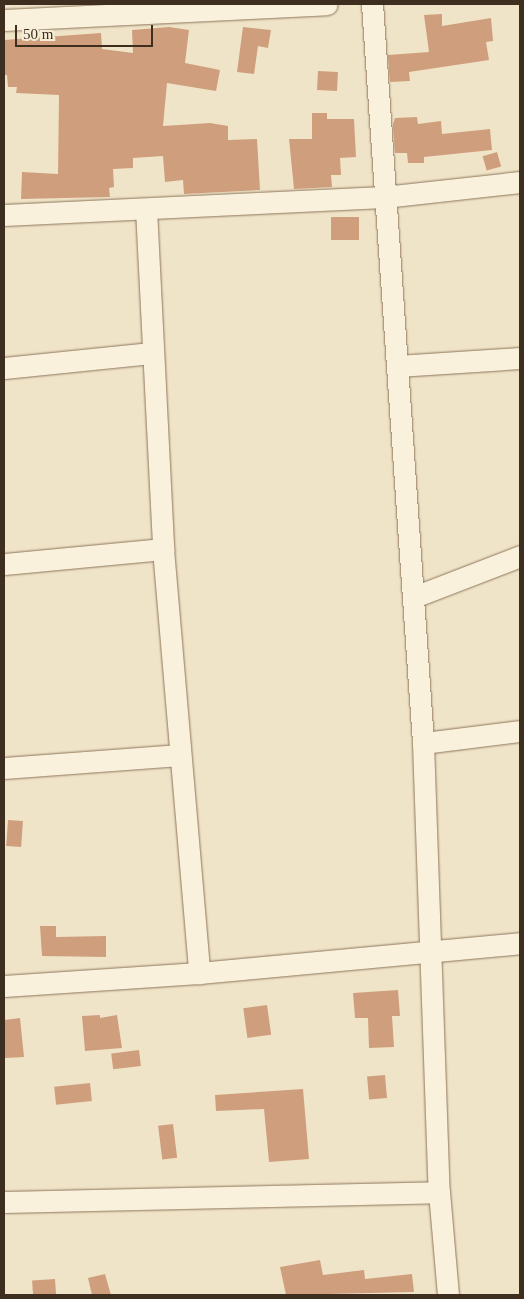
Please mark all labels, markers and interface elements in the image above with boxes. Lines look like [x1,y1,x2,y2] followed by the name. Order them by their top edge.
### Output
[18,15,155,47] scale bar
[23,26,53,42] text: 50 m

